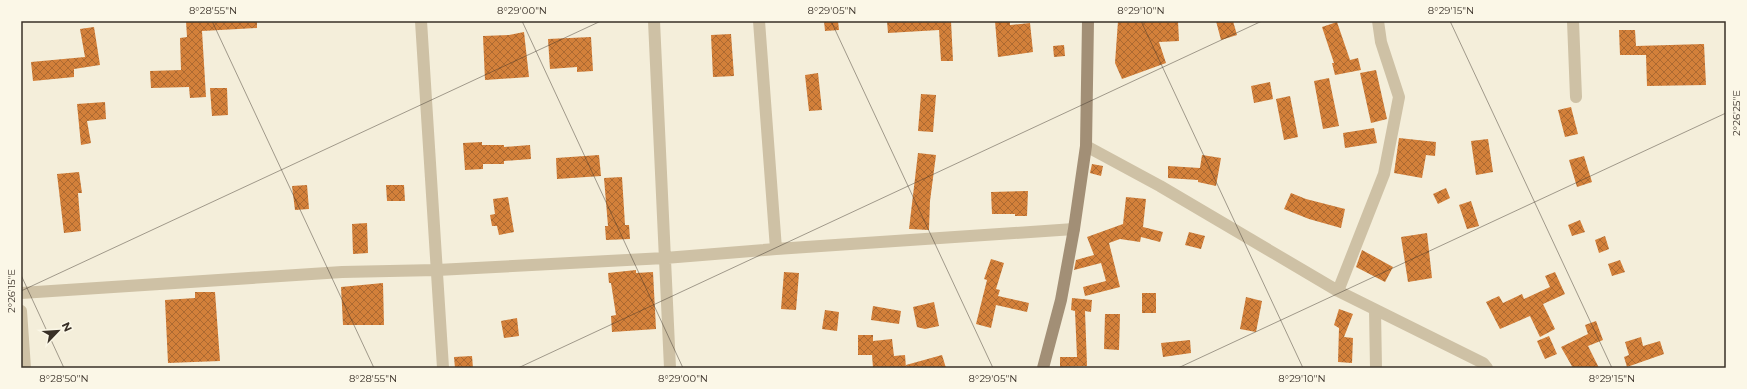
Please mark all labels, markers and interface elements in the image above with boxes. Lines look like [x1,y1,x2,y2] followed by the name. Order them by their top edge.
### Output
[189,4,237,17] text: 8°28'55"N
[497,4,547,17] text: 8°29'00"N
[808,4,856,17] text: 8°29'05"N
[1117,4,1165,17] text: 8°29'10"N
[1428,4,1474,17] text: 8°29'15"N
[1730,90,1743,136] text: 2°26'25"E
[5,269,18,313] text: 2°26'15"E
[38,311,78,351] north arrow
[59,320,75,334] text: N
[39,372,89,385] text: 8°28'50"N
[349,372,397,385] text: 8°28'55"N
[658,372,708,385] text: 8°29'00"N
[969,372,1017,385] text: 8°29'05"N
[1278,372,1326,385] text: 8°29'10"N
[1589,372,1635,385] text: 8°29'15"N

